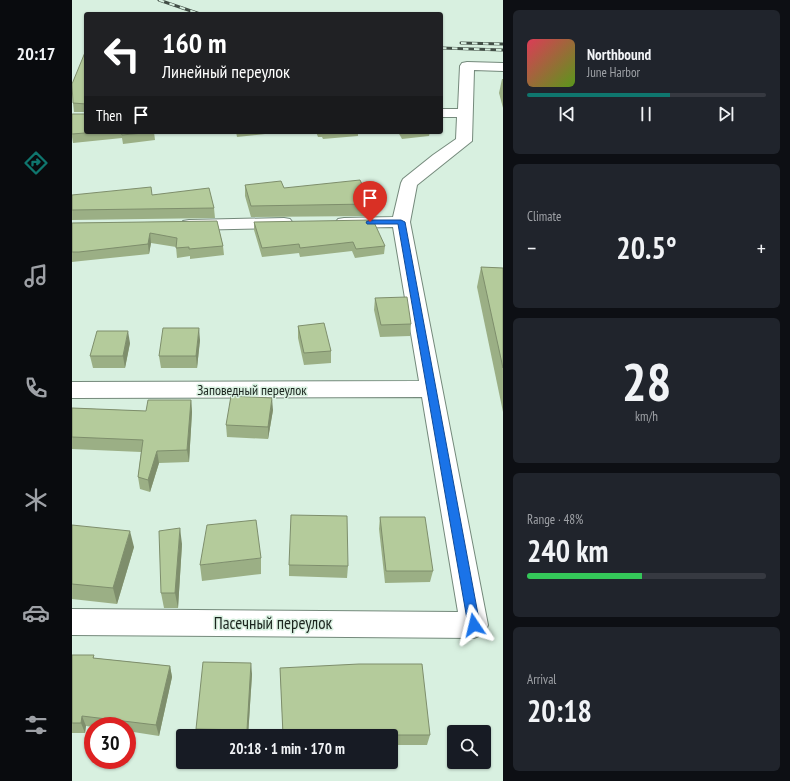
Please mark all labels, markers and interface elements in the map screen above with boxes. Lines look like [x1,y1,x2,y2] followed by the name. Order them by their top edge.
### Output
[162,24,226,61] text: 160 m
[96,28,148,80] icon: left
[17,42,55,65] text: 20:17
[587,45,651,64] text: Northbound
[162,60,290,83] text: Линейный переулок
[587,64,640,81] text: June Harbor
[556,103,578,125] icon: previous
[635,103,657,125] icon: pause
[715,103,737,125] icon: next
[130,104,152,126] icon: arrive
[96,106,122,125] text: Then
[22,149,50,177] icon: directions
[353,181,387,222] pin
[359,187,381,209] icon: arrive
[527,208,561,225] text: Climate
[616,228,677,267] text: 20.5°
[527,234,536,262] text: −
[757,234,766,262] text: +
[22,262,50,290] icon: music
[622,348,671,415] text: 28
[22,374,50,402] icon: phone
[197,381,307,399] street label: Заповедный переулок
[635,408,658,425] text: km/h
[22,486,50,514] icon: climate
[527,511,583,528] text: Range · 48%
[527,531,608,570] text: 240 km
[22,599,50,627] icon: car
[453,604,495,646] position arrow
[214,612,333,634] street label: Пасечный переулок
[527,671,556,688] text: Arrival
[527,691,592,730] text: 20:18
[22,711,50,739] icon: filters
[84,717,136,769] speed limit sign: 30
[447,725,491,769] map controls
[447,725,491,769] button: search
[229,739,345,758] text: 20:18 · 1 min · 170 m

